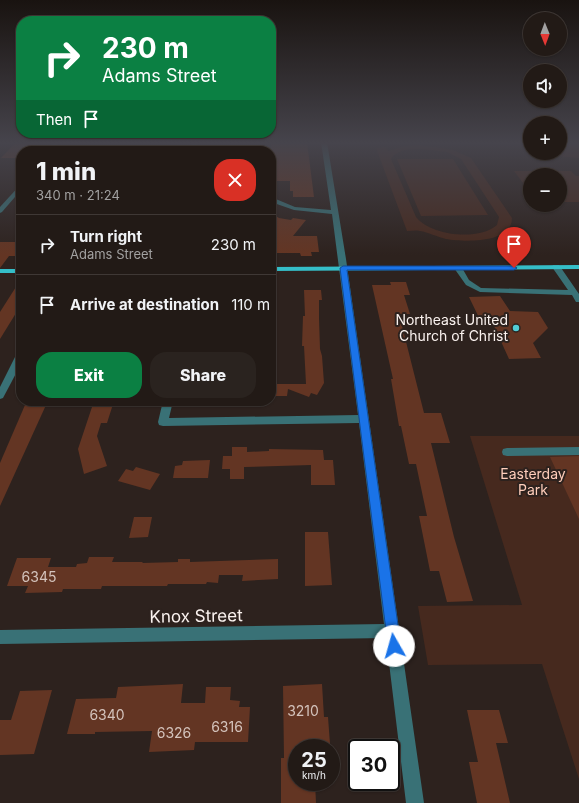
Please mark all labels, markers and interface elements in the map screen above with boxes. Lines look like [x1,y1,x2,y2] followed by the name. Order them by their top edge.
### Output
[523,12,567,56] north arrow
[523,12,567,212] map controls
[102,31,189,65] text: 230 m
[36,32,88,84] icon: right
[523,64,567,108] button: sound
[102,65,217,86] text: Adams Street
[80,108,102,130] icon: arrive
[36,110,72,129] text: Then
[523,116,567,160] button: +
[36,157,96,186] text: 1 min
[214,159,256,201] button: close
[523,168,567,212] button: −
[36,187,120,203] text: 340 m · 21:24
[70,227,142,246] text: Turn right
[497,227,531,268] pin
[503,233,525,255] icon: arrive
[36,234,58,256] icon: right
[211,235,256,254] text: 230 m
[70,246,153,262] text: Adams Street
[36,294,58,316] icon: arrive
[70,295,219,314] text: Arrive at destination
[231,295,270,314] text: 110 m
[395,311,508,344] place label: Northeast United Church of Christ
[511,323,521,333] marker: Northeast United Church of Christ
[36,352,142,398] button: Exit
[150,352,256,398] button: Share
[500,465,566,498] park label: Easterday Park
[22,568,56,585] house number: 6345
[149,605,243,627] street label: Knox Street
[373,625,415,667] position arrow
[287,702,319,719] house number: 3210
[89,706,125,723] house number: 6340
[211,718,243,735] house number: 6316
[157,724,191,741] house number: 6326
[348,739,400,791] speed limit sign: 30
[301,748,327,772] text: 25
[302,769,326,781] text: km/h

